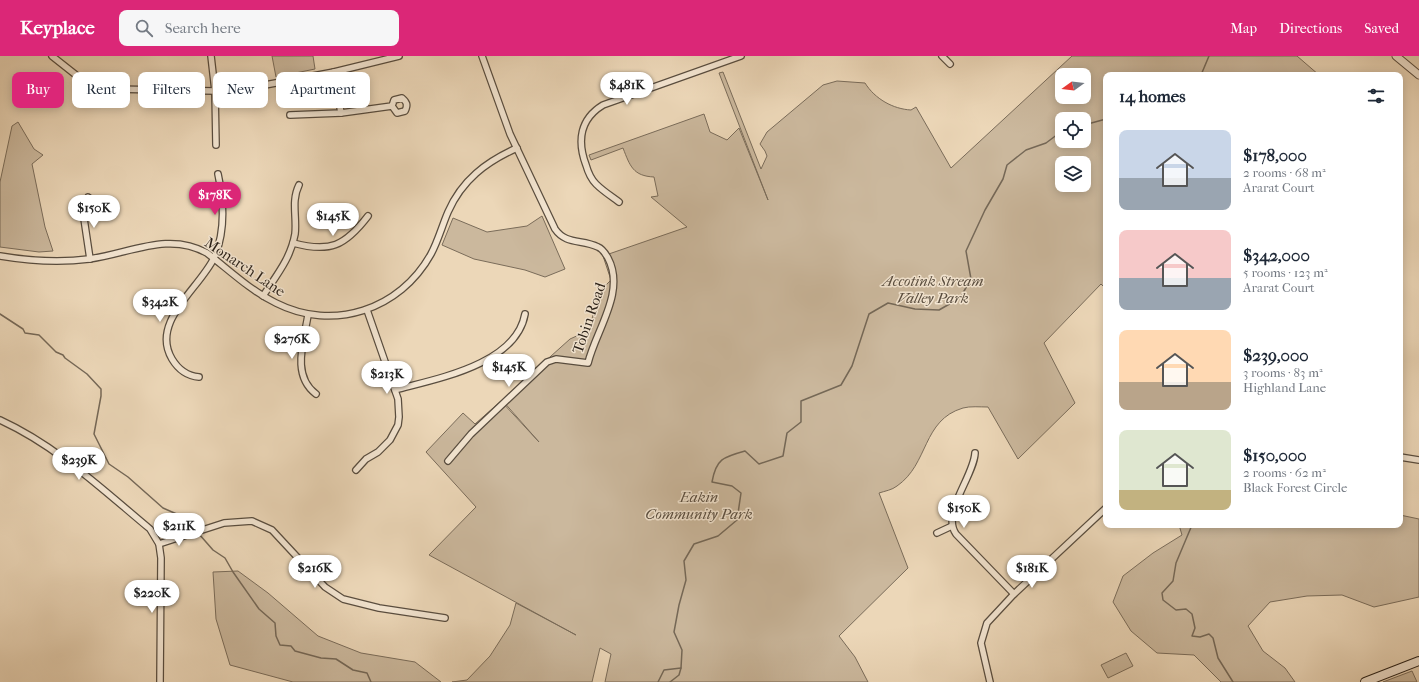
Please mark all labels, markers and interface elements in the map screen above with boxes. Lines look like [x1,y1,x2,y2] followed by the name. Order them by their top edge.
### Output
[119,10,399,46] search box
[20,17,95,39] text: Keyplace
[133,17,155,39] icon: search
[165,19,241,37] text: Search here
[1230,20,1257,37] text: Map
[1279,20,1342,37] text: Directions
[1364,20,1399,37] text: Saved
[1055,68,1091,104] north arrow
[1055,68,1091,192] map controls
[12,72,64,108] chip: Buy
[72,72,130,108] chip: Rent
[138,72,205,108] chip: Filters
[213,72,268,108] chip: New
[276,72,370,108] chip: Apartment
[599,72,655,106] pin: $481K
[609,77,645,92] text: $481K
[1365,85,1387,107] icon: filters
[1119,86,1186,106] text: 14 homes
[1055,112,1091,148] button: locate
[1243,145,1307,165] text: $178,000
[1151,146,1199,194] icon: home
[1055,156,1091,192] button: layers
[1243,165,1326,180] text: 2 rooms · 68 m²
[1243,180,1315,195] text: Ararat Court
[187,182,243,216] pin: $178K
[198,187,232,202] text: $178K
[66,195,122,229] pin: $150K
[77,200,111,215] text: $150K
[305,203,361,237] pin: $145K
[316,208,350,223] text: $145K
[201,233,289,301] street label: Monarch Lane
[1243,245,1310,265] text: $342,000
[1151,246,1199,294] icon: home
[1243,265,1328,280] text: 5 rooms · 123 m²
[881,272,983,307] park label: Accotink Stream Valley Park
[568,279,610,356] street label: Tobin Road
[1243,280,1315,295] text: Ararat Court
[132,289,188,323] pin: $342K
[142,294,178,309] text: $342K
[264,326,320,360] pin: $276K
[274,331,310,346] text: $276K
[1243,345,1309,365] text: $239,000
[1151,346,1199,394] icon: home
[481,354,537,388] pin: $145K
[492,359,526,374] text: $145K
[359,361,415,395] pin: $213K
[1243,365,1323,380] text: 3 rooms · 83 m²
[370,366,404,381] text: $213K
[1243,380,1326,395] text: Highland Lane
[1243,445,1307,465] text: $150,000
[1151,446,1199,494] icon: home
[51,447,107,481] pin: $239K
[61,452,97,467] text: $239K
[1243,465,1326,480] text: 2 rooms · 62 m²
[1243,480,1347,495] text: Black Forest Circle
[645,488,753,523] park label: Eakin Community Park
[936,495,992,529] pin: $150K
[947,500,981,515] text: $150K
[151,513,207,547] pin: $211K
[163,518,195,533] text: $211K
[287,555,343,589] pin: $216K
[1004,555,1060,589] pin: $181K
[298,560,332,575] text: $216K
[1016,560,1048,575] text: $181K
[124,580,180,614] pin: $220K
[133,585,171,600] text: $220K

